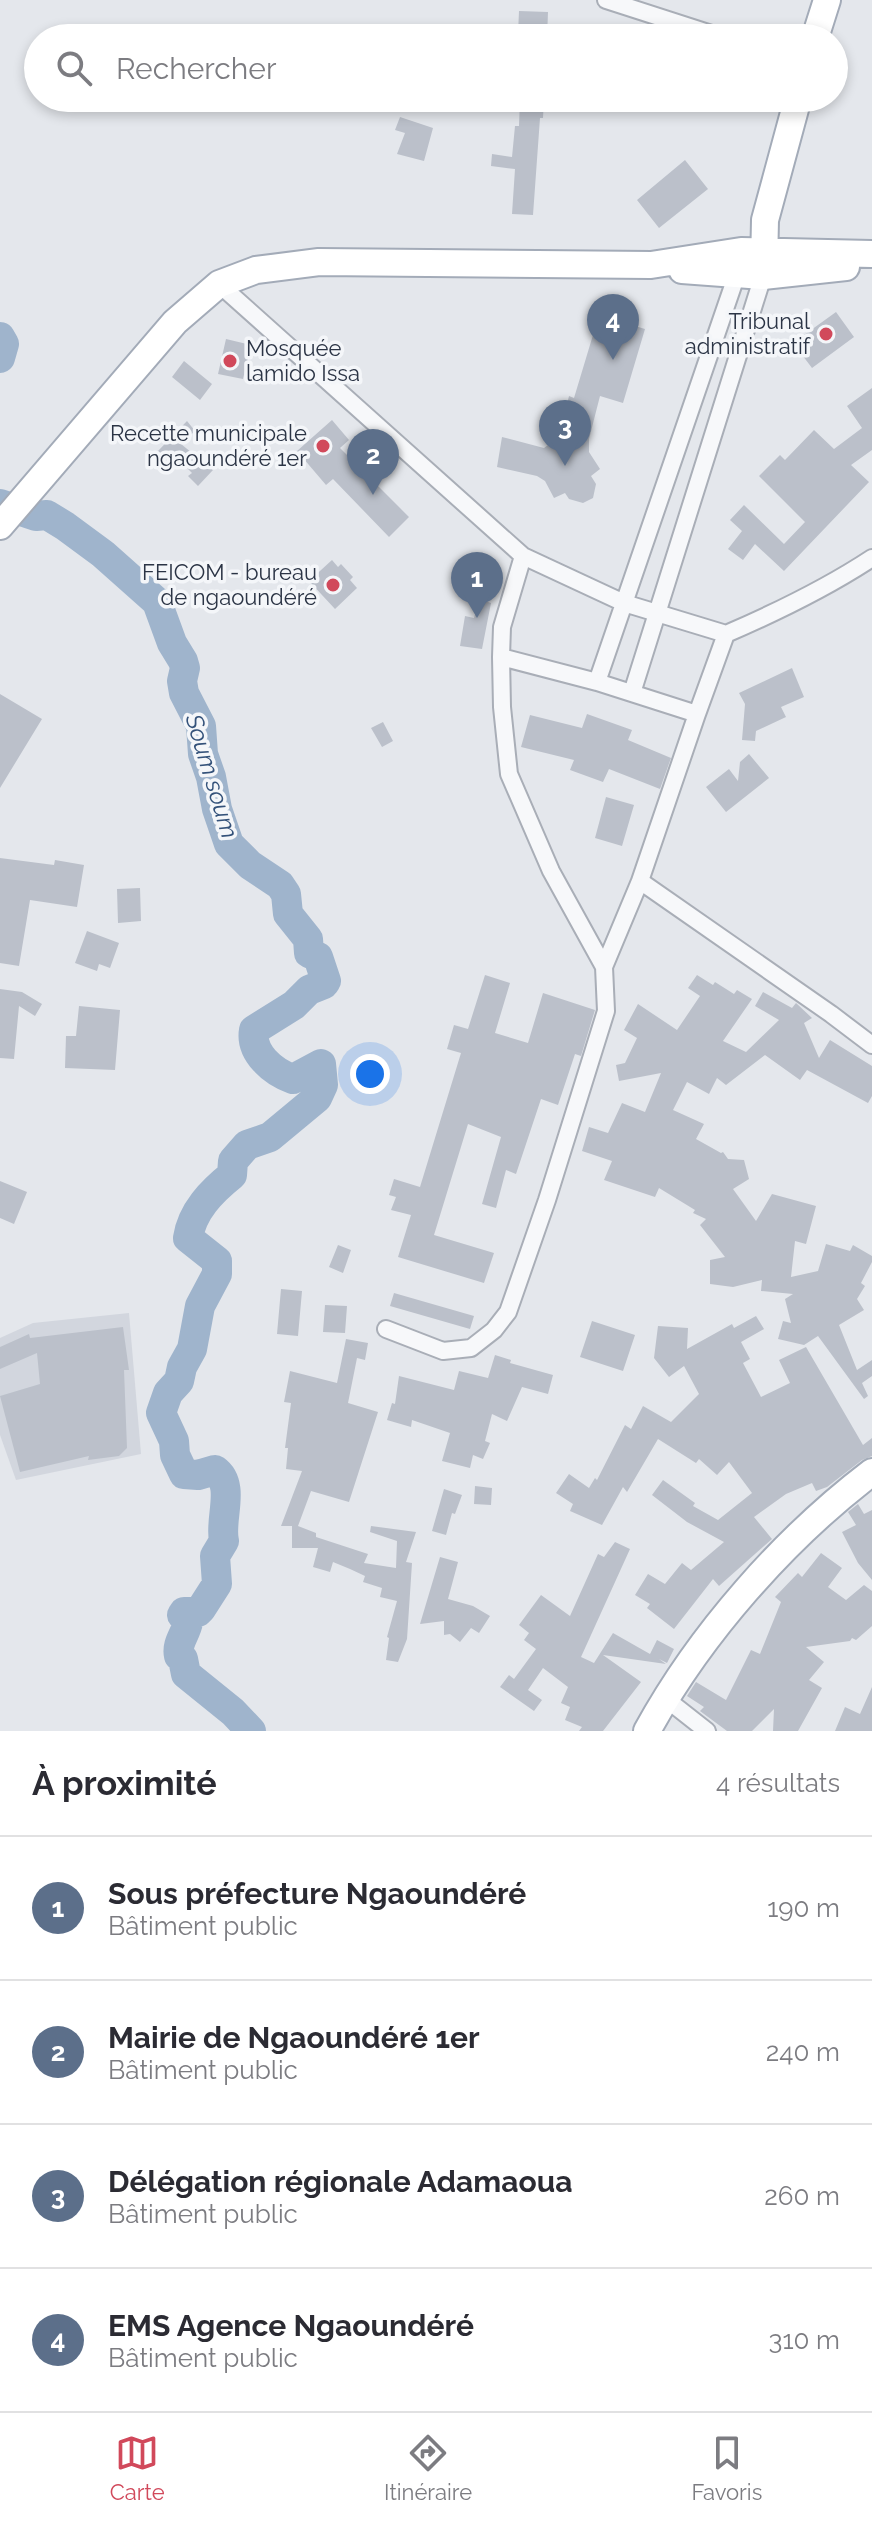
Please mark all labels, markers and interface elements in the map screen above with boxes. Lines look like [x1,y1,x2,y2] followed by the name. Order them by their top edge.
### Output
[24,24,848,112] search box
[52,46,96,90] icon: search
[116,51,276,86] text: Rechercher
[587,294,639,360] pin: 4
[685,308,811,359] place label: Tribunal administratif
[817,325,835,343] marker: Tribunal administratif
[246,335,360,386] place label: Mosquée lamido Issa
[221,352,239,370] marker: Mosquée lamido Issa
[539,400,591,466] pin: 3
[110,420,307,471] place label: Recette municipale ngaoundéré 1er
[347,429,399,495] pin: 2
[314,437,332,455] marker: Recette municipale ngaoundéré 1er
[451,552,503,618] pin: 1
[142,559,317,610] place label: FEICOM - bureau de ngaoundéré
[324,576,342,594] marker: FEICOM - bureau de ngaoundéré
[179,709,245,842] water label: Soum soum
[350,1054,390,1094] your location
[32,1763,217,1803] text: À proximité
[716,1768,840,1798] text: 4 résultats
[108,1876,526,1911] text: Sous préfecture Ngaoundéré
[52,1893,64,1923] text: 1
[767,1893,840,1923] text: 190 m
[108,1911,298,1941] text: Bâtiment public
[108,2020,480,2055] text: Mairie de Ngaoundéré 1er
[51,2037,65,2067] text: 2
[766,2037,840,2067] text: 240 m
[108,2055,298,2085] text: Bâtiment public
[108,2164,572,2199] text: Délégation régionale Adamaoua
[51,2181,65,2211] text: 3
[764,2181,840,2211] text: 260 m
[108,2199,298,2229] text: Bâtiment public
[108,2308,474,2343] text: EMS Agence Ngaoundéré
[51,2325,65,2355] text: 4
[769,2325,840,2355] text: 310 m
[108,2343,298,2373] text: Bâtiment public
[110,2431,165,2505] tab: Carte
[384,2431,472,2505] tab: Itinéraire
[692,2431,762,2505] tab: Favoris

